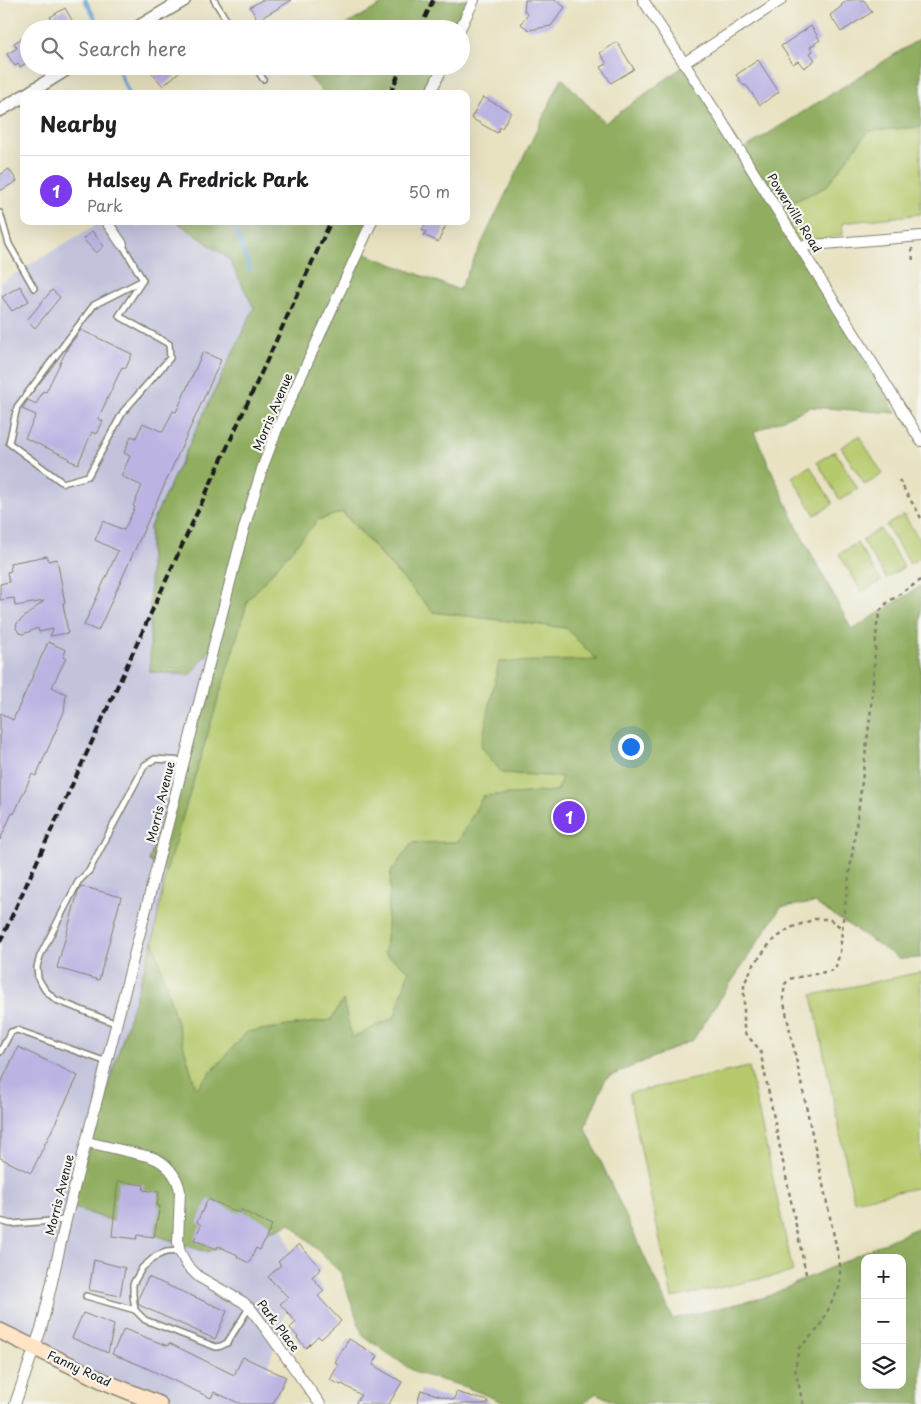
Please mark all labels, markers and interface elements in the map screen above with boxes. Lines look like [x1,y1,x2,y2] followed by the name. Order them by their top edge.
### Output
[20,20,470,75] search box
[38,34,66,62] icon: search
[78,34,187,62] text: Search here
[40,107,117,139] text: Nearby
[87,165,309,193] text: Halsey A Fredrick Park
[763,169,827,256] street label: Powerville Road
[52,179,60,203] text: 1
[409,179,450,203] text: 50 m
[87,193,123,217] text: Park
[248,369,297,453] street label: Morris Avenue
[618,734,644,760] your location
[141,759,179,844] street label: Morris Avenue
[553,798,585,836] pin: 1
[40,1152,78,1237] street label: Morris Avenue
[861,1254,906,1389] map controls
[861,1254,906,1299] button: +
[253,1296,304,1355] street label: Park Place
[861,1299,906,1344] button: −
[861,1344,906,1389] button: layers
[45,1345,114,1391] street label: Fanny Road

